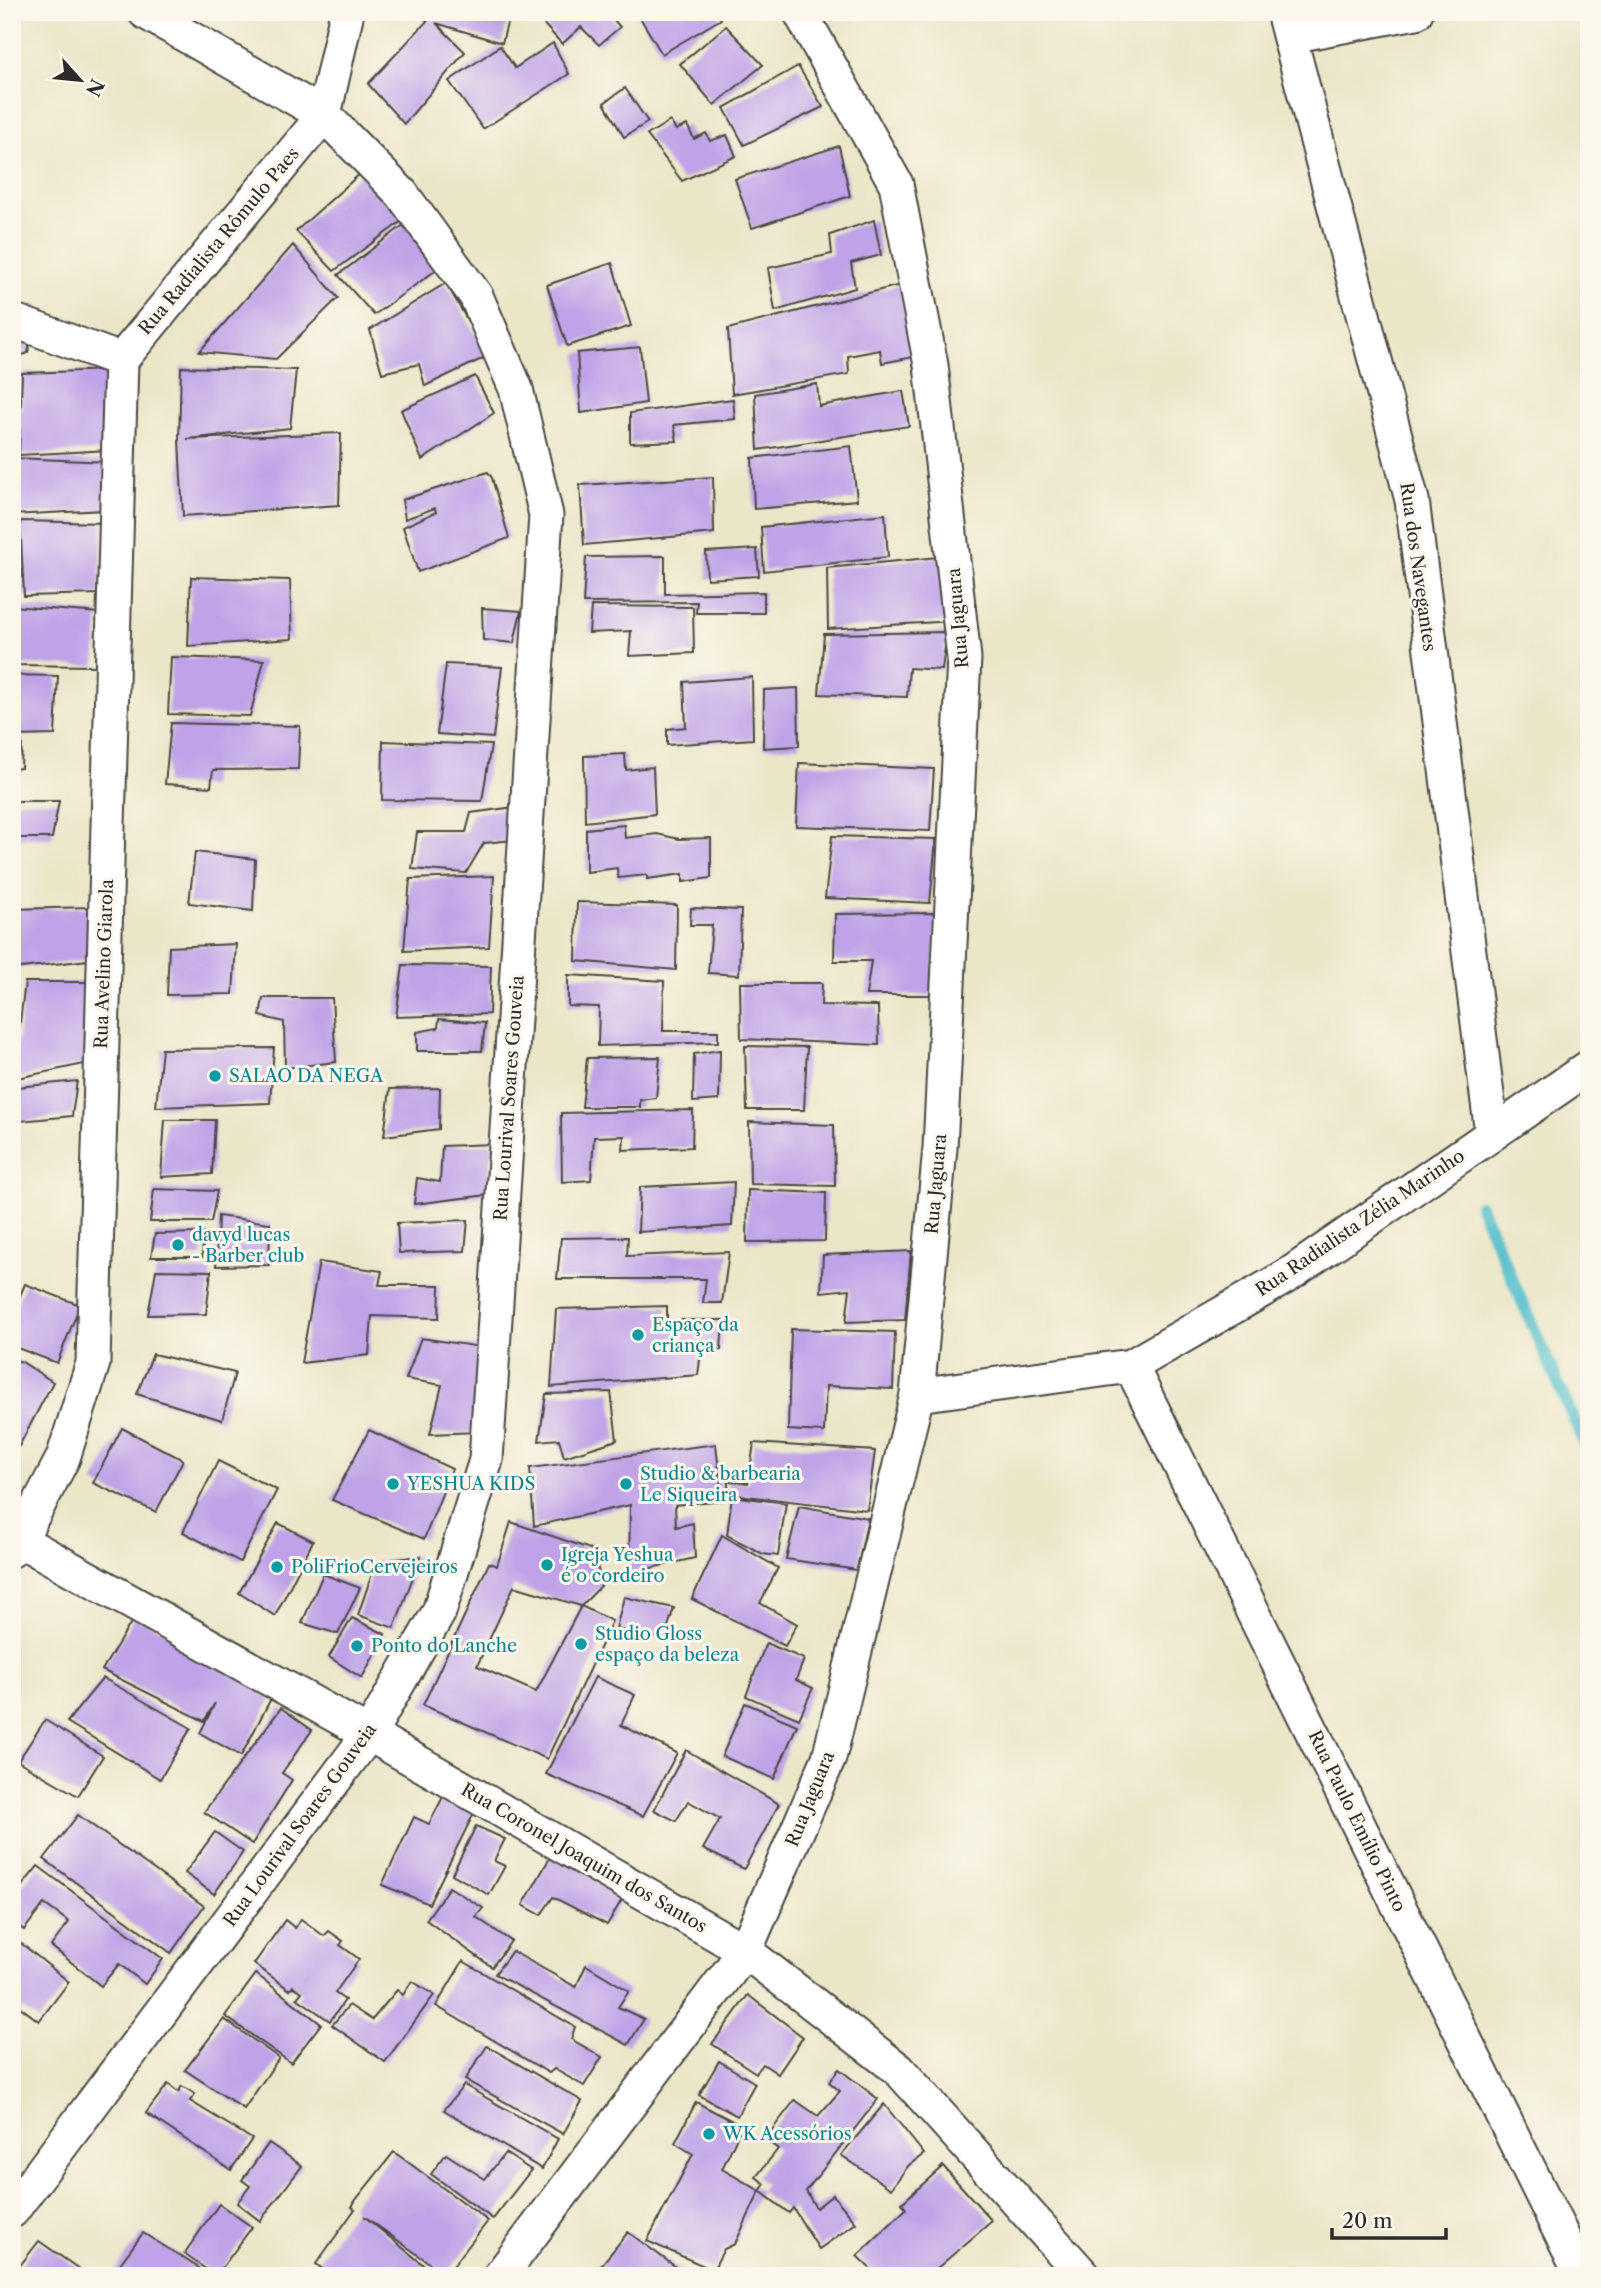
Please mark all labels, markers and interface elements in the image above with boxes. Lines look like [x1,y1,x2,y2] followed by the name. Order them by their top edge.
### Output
[46,46,116,116] north arrow
[81,75,109,100] text: N
[134,143,304,339] street label: Rua Radialista Rômulo Paes
[1395,481,1441,653] street label: Rua dos Navegantes
[943,566,973,669] street label: Rua Jaguara
[90,878,118,1049] street label: Rua Avelino Giarola
[489,974,529,1221] street label: Rua Lourival Soares Gouveia
[229,1065,384,1087] place label: SALAO DA NEGA
[207,1068,223,1084] marker: SALAO DA NEGA
[921,1132,951,1235] street label: Rua Jaguara
[1251,1145,1469,1301] street label: Rua Radialista Zélia Marinho
[192,1224,305,1267] place label: davyd lucas - Barber club
[170,1237,186,1253] marker: davyd lucas - Barber club
[652,1314,739,1357] place label: Espaço da criança
[630,1327,646,1343] marker: Espaço da criança
[640,1463,801,1506] place label: Studio & barbearia Le Siqueira
[406,1473,535,1495] place label: YESHUA KIDS
[385,1476,401,1492] marker: YESHUA KIDS
[618,1476,634,1492] marker: Studio & barbearia Le Siqueira
[561,1544,674,1587] place label: Igreja Yeshua é o cordeiro
[291,1556,458,1578] place label: PoliFrioCervejeiros
[539,1557,555,1573] marker: Igreja Yeshua é o cordeiro
[269,1559,285,1575] marker: PoliFrioCervejeiros
[595,1623,740,1666] place label: Studio Gloss espaço da beleza
[371,1635,517,1657] place label: Ponto do Lanche
[573,1636,589,1652] marker: Studio Gloss espaço da beleza
[349,1638,365,1654] marker: Ponto do Lanche
[219,1719,382,1931] street label: Rua Lourival Soares Gouveia
[1303,1727,1411,1915] street label: Rua Paulo Emílio Pinto
[781,1748,839,1850] street label: Rua Jaguara
[457,1778,711,1938] street label: Rua Coronel Joaquim dos Santos
[722,2123,852,2145] place label: WK Acessórios
[701,2126,717,2142] marker: WK Acessórios
[1332,2197,1445,2241] scale bar
[1342,2208,1393,2233] text: 20 m

